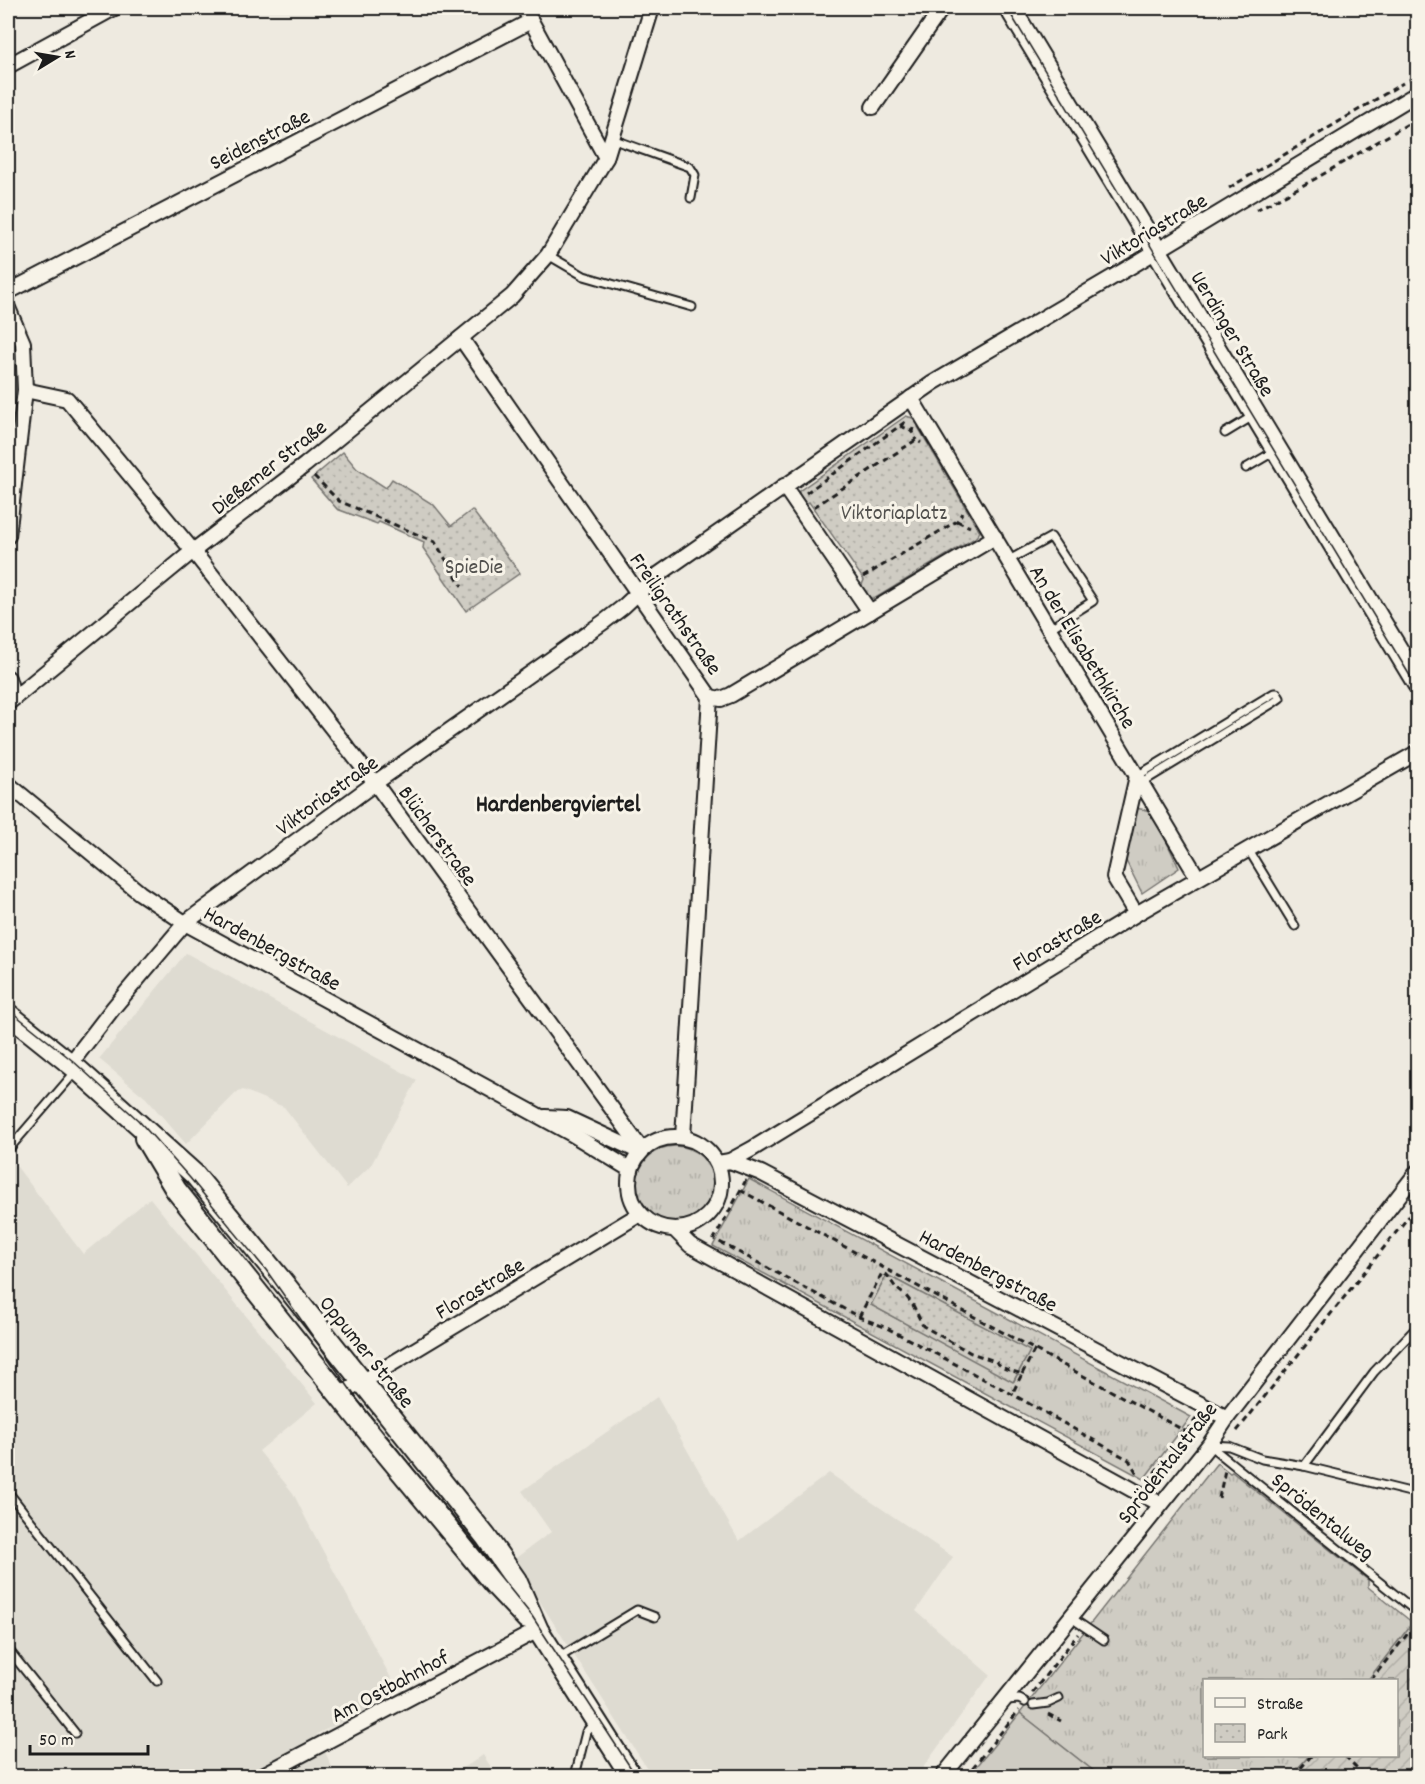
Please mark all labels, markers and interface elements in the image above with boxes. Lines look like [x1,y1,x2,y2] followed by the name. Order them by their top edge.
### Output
[27,27,87,87] north arrow
[57,49,81,61] text: N
[205,102,316,180] street label: Seidenstraße
[1095,187,1214,275] street label: Viktoriastraße
[1181,266,1281,404] street label: Uerdinger Straße
[206,414,335,524] street label: Dießemer Straße
[841,499,948,530] park label: Viktoriaplatz
[620,547,728,683] street label: Freiligrathstraße
[445,553,503,584] park label: SpieDie
[1020,560,1142,736] street label: An der Elisabethkirche
[270,749,386,845] street label: Viktoriastraße
[389,780,483,894] street label: Blücherstraße
[476,789,641,823] district label: Hardenbergviertel
[197,899,346,1001] street label: Hardenbergstraße
[1007,903,1108,981] street label: Florastraße
[913,1223,1062,1322] street label: Hardenbergstraße
[430,1251,531,1329] street label: Florastraße
[310,1290,420,1416] street label: Oppumer Straße
[1111,1396,1226,1532] street label: Sprödentalstraße
[1263,1466,1380,1569] street label: Sprödentalweg
[326,1643,456,1732] street label: Am Ostbahnhof
[1203,1679,1398,1757] legend
[1257,1693,1303,1718] text: Straße
[30,1718,148,1756] scale bar
[1257,1723,1288,1748] text: Park
[39,1729,74,1754] text: 50 m

